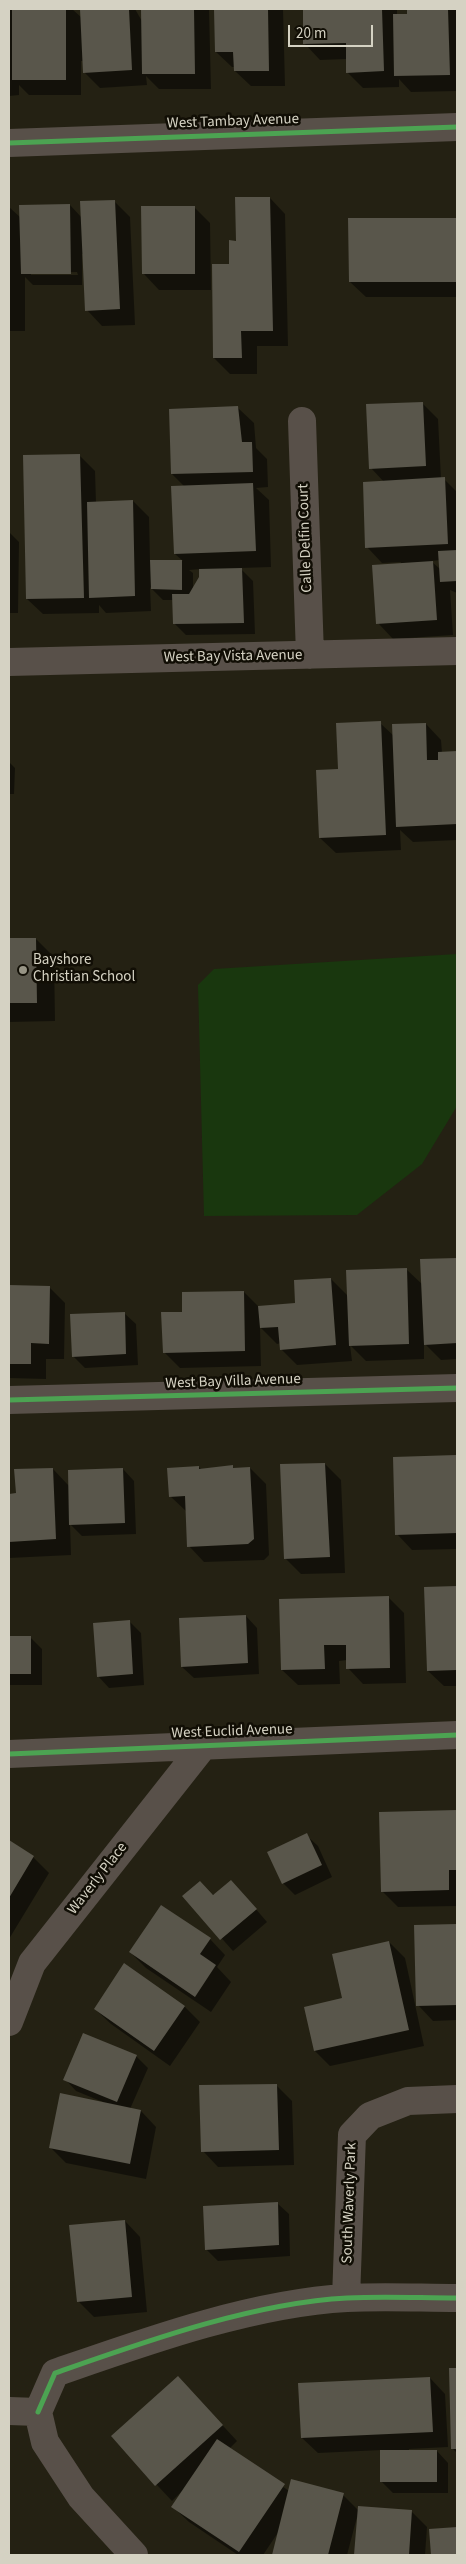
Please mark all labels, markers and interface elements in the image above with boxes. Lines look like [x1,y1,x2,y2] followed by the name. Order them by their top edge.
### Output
[291,15,376,47] scale bar
[296,23,326,44] text: 20 m
[167,111,299,133] street label: West Tambay Avenue
[295,483,317,593] street label: Calle Delfin Court
[164,647,302,667] street label: West Bay Vista Avenue
[33,952,135,987] place label: Bayshore Christian School
[17,964,29,976] marker: Bayshore Christian School
[165,1371,301,1393] street label: West Bay Villa Avenue
[171,1721,293,1743] street label: West Euclid Avenue
[64,1839,132,1919] street label: Waverly Place
[339,2142,361,2264] street label: South Waverly Park

